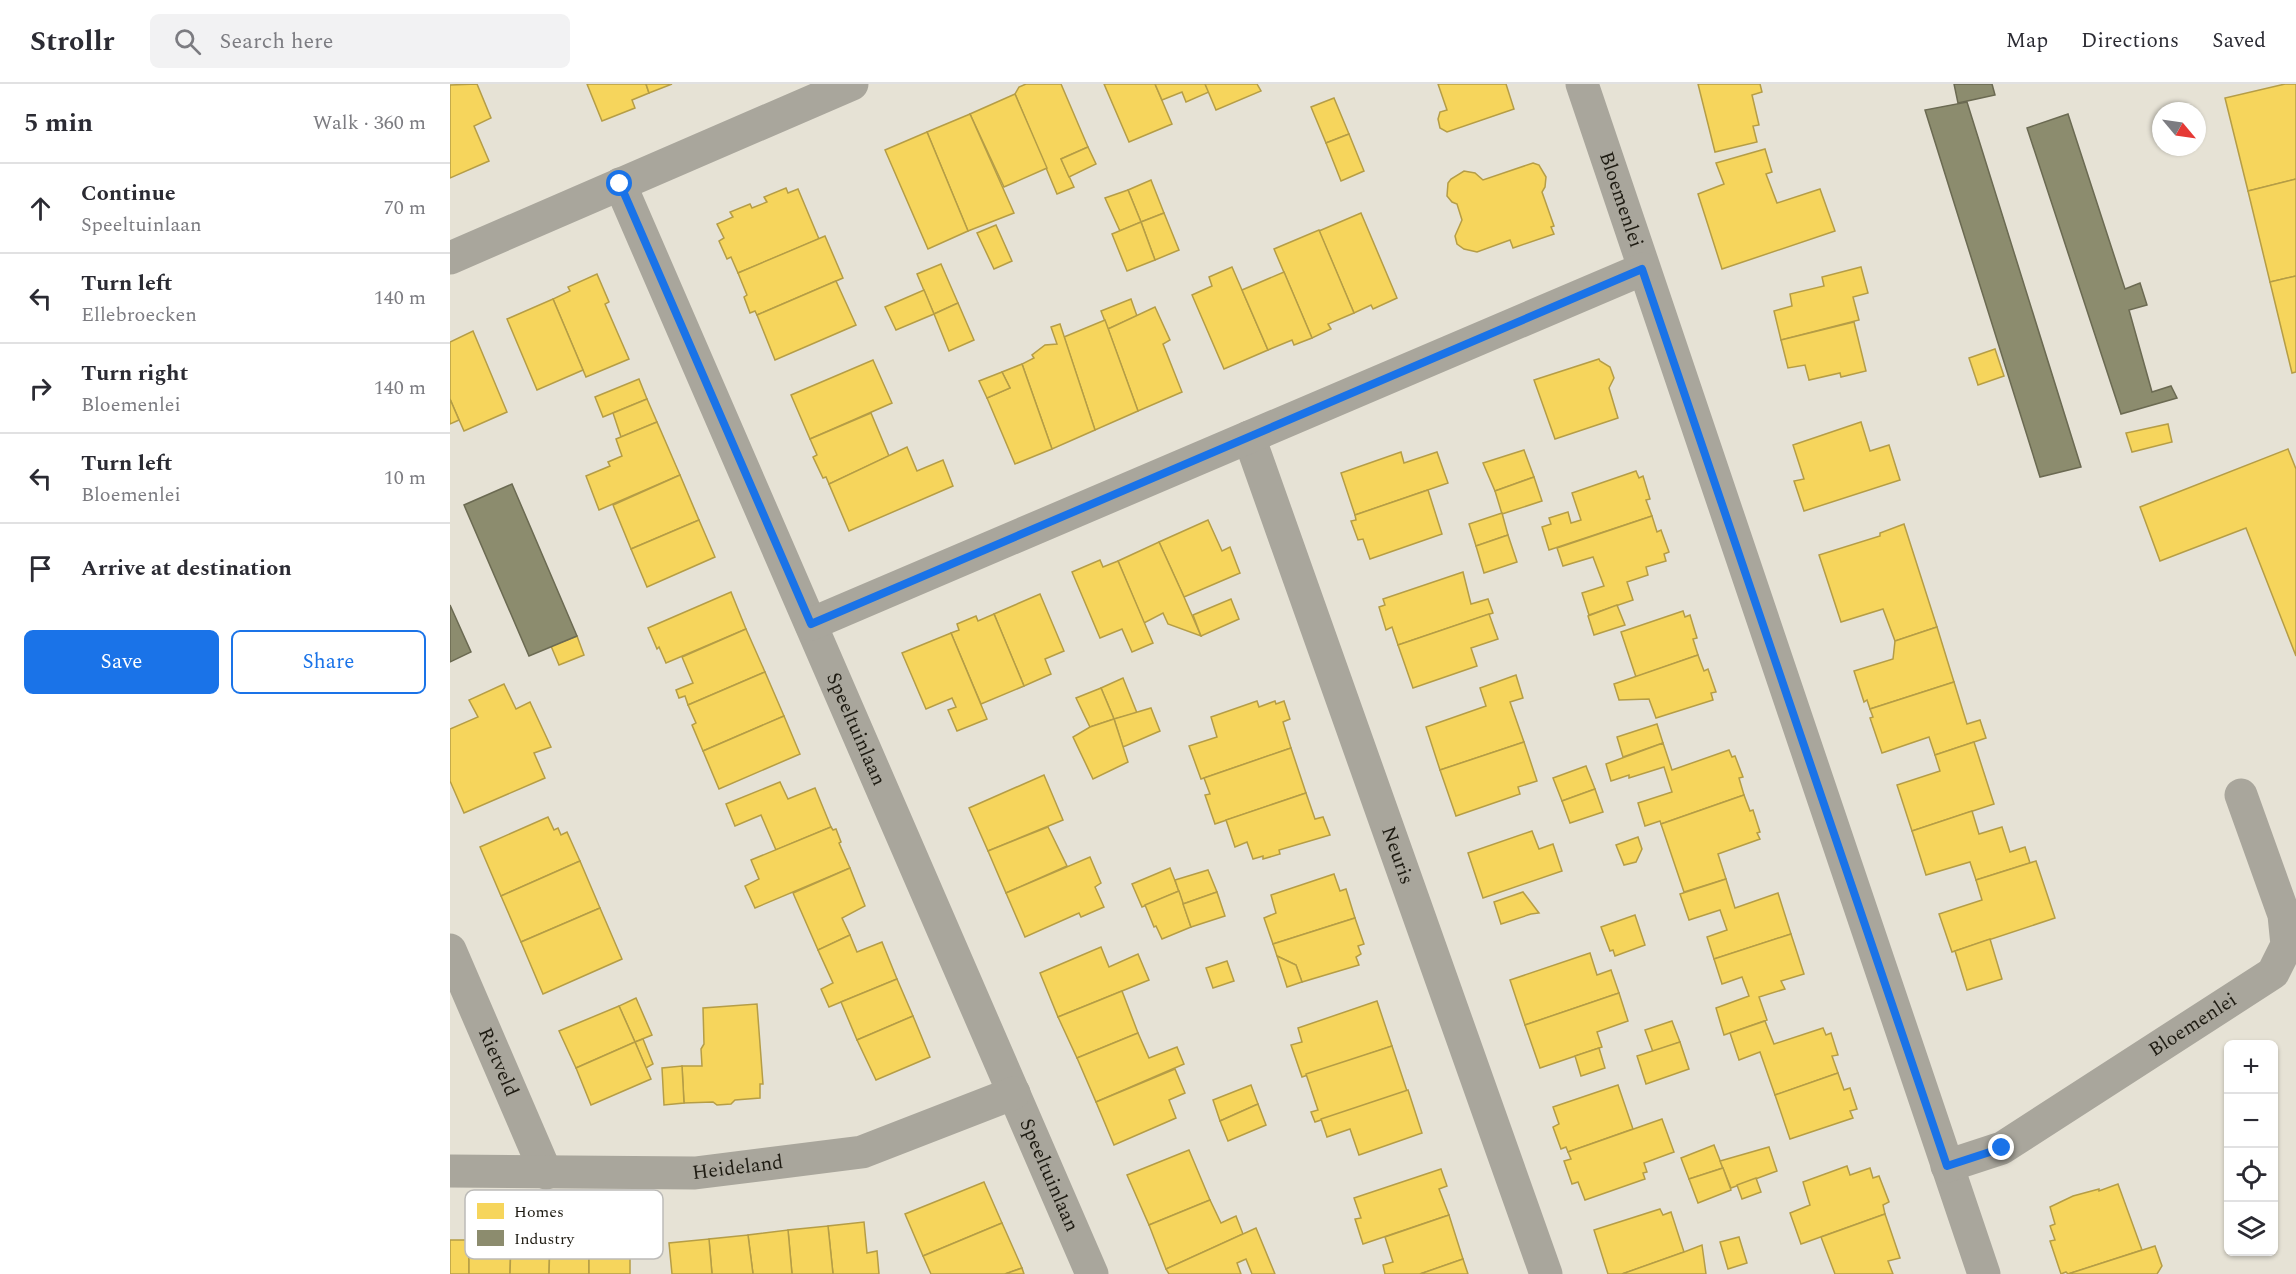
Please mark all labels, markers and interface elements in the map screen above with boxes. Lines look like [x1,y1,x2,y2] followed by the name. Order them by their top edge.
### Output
[150,14,570,68] search box
[30,20,114,63] text: Strollr
[171,25,204,58] icon: search
[219,25,333,58] text: Search here
[2006,25,2048,57] text: Map
[2081,25,2179,57] text: Directions
[2212,25,2266,57] text: Saved
[2152,102,2206,156] north arrow
[24,103,93,143] text: 5 min
[313,108,426,138] text: Walk · 360 m
[1591,147,1651,252] street label: Bloemenlei
[606,170,632,196] route start
[81,177,176,210] text: Continue
[24,192,57,225] icon: ahead
[384,193,426,223] text: 70 m
[81,210,202,240] text: Speeltuinlaan
[81,267,173,300] text: Turn left
[24,282,57,315] icon: left
[374,283,426,313] text: 140 m
[81,300,197,330] text: Ellebroecken
[81,357,188,390] text: Turn right
[24,372,57,405] icon: right
[374,373,426,403] text: 140 m
[81,390,181,420] text: Bloemenlei
[81,447,173,480] text: Turn left
[24,462,57,495] icon: left
[384,463,426,493] text: 10 m
[81,480,181,510] text: Bloemenlei
[24,552,57,585] icon: arrive
[81,552,292,585] text: Arrive at destination
[24,630,219,694] button: Save
[231,630,426,694] button: Share
[818,668,894,790] street label: Speeltuinlaan
[1373,822,1422,889] street label: Neuris
[2143,985,2243,1064] street label: Bloemenlei
[470,1023,526,1101] street label: Rietveld
[2224,1040,2278,1256] map controls
[2224,1040,2278,1094] button: +
[2224,1094,2278,1148] button: −
[1011,1114,1087,1236] street label: Speeltuinlaan
[1988,1134,2014,1160] route end
[690,1147,785,1188] street label: Heideland
[2224,1148,2278,1202] button: locate
[465,1190,663,1259] legend
[514,1200,564,1224] text: Homes
[2224,1202,2278,1256] button: layers
[514,1227,575,1251] text: Industry

